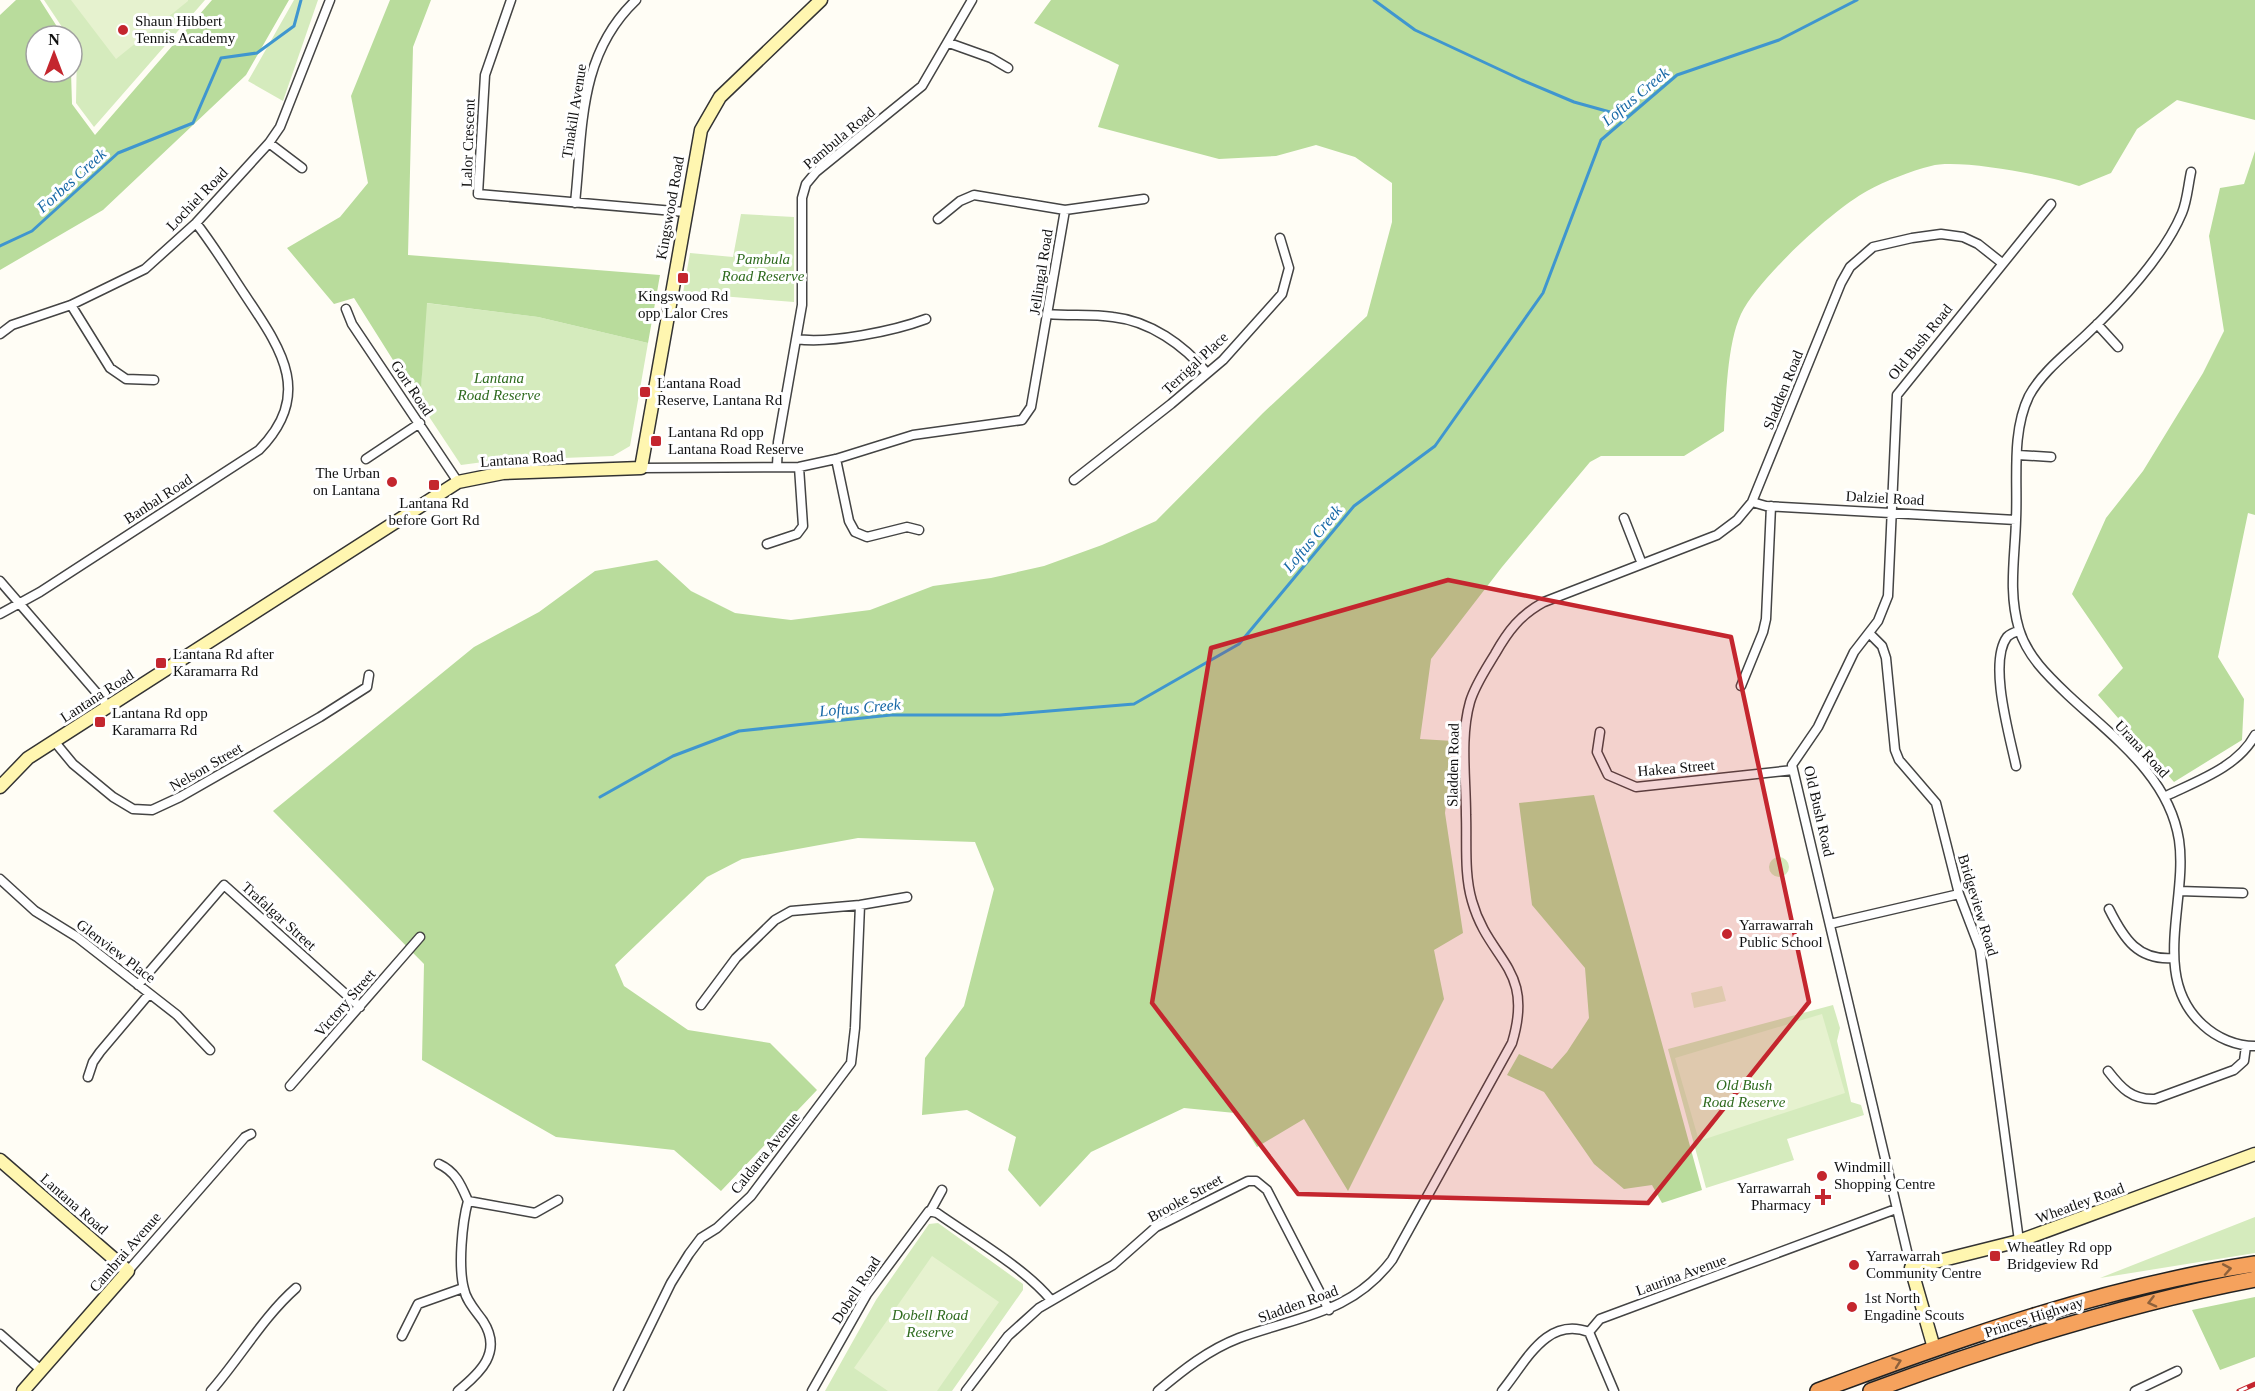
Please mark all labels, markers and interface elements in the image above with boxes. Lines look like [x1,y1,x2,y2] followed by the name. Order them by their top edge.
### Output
[135,13,236,46] place label: Shaun Hibbert Tennis Academy
[116,23,130,37] marker: Shaun Hibbert Tennis Academy
[24,24,84,84] north arrow
[48,31,60,48] text: N
[559,62,589,159] street label: Tinakill Avenue
[1598,63,1673,131] water label: Loftus Creek
[458,98,478,188] street label: Lalor Crescent
[800,103,878,172] street label: Pambula Road
[33,144,110,216] water label: Forbes Creek
[653,155,687,261] street label: Kingswood Road
[163,164,231,234] street label: Lochiel Road
[1026,228,1056,316] street label: Jellingal Road
[721,251,805,284] park label: Pambula Road Reserve
[676,271,690,285] marker: Kingswood Rd opp Lalor Cres
[638,288,729,321] place label: Kingswood Rd opp Lalor Cres
[1885,301,1956,383] street label: Old Bush Road
[1159,328,1231,397] street label: Terrigal Place
[1760,348,1806,432] street label: Sladden Road
[388,357,436,419] street label: Gort Road
[457,370,541,403] park label: Lantana Road Reserve
[657,375,783,408] place label: Lantana Road Reserve, Lantana Rd
[638,385,652,399] marker: Lantana Road Reserve, Lantana Rd
[668,424,804,457] place label: Lantana Rd opp Lantana Road Reserve
[649,434,663,448] marker: Lantana Rd opp Lantana Road Reserve
[480,448,565,470] street label: Lantana Road
[313,465,380,498] place label: The Urban on Lantana
[121,471,195,527] street label: Banbal Road
[385,475,399,489] marker: The Urban on Lantana
[427,478,441,492] marker: Lantana Rd before Gort Rd
[1845,488,1925,508] street label: Dalziel Road
[389,495,480,528] place label: Lantana Rd before Gort Rd
[1279,501,1346,576] water label: Loftus Creek
[173,646,274,679] place label: Lantana Rd after Karamarra Rd
[154,656,168,670] marker: Lantana Rd after Karamarra Rd
[58,666,137,726] street label: Lantana Road
[818,695,902,721] water label: Loftus Creek
[112,705,208,738] place label: Lantana Rd opp Karamarra Rd
[93,715,107,729] marker: Lantana Rd opp Karamarra Rd
[2112,717,2173,781] street label: Urana Road
[1444,723,1462,807] street label: Sladden Road
[167,739,246,794] street label: Nelson Street
[1637,757,1716,779] street label: Hakea Street
[1801,764,1837,858] street label: Old Bush Road
[1955,852,2001,958] street label: Bridgeview Road
[239,879,320,954] street label: Trafalgar Street
[73,916,159,986] street label: Glenview Place
[1739,917,1823,950] place label: Yarrawarrah Public School
[1720,927,1734,941] marker: Yarrawarrah Public School
[312,966,379,1040] street label: Victory Street
[1702,1077,1786,1110] park label: Old Bush Road Reserve
[727,1109,803,1197] street label: Caldarra Avenue
[1834,1159,1936,1192] place label: Windmill Shopping Centre
[1815,1169,1829,1183] marker: Windmill Shopping Centre
[37,1171,111,1238] street label: Lantana Road
[1145,1171,1226,1225] street label: Brooke Street
[2034,1179,2127,1226] street label: Wheatley Road
[1737,1180,1811,1213] place label: Yarrawarrah Pharmacy
[1816,1190,1830,1204] marker: Yarrawarrah Pharmacy
[86,1209,164,1295] street label: Cambrai Avenue
[2007,1239,2112,1272] place label: Wheatley Rd opp Bridgeview Rd
[1866,1248,1982,1281] place label: Yarrawarrah Community Centre
[1988,1249,2002,1263] marker: Wheatley Rd opp Bridgeview Rd
[1634,1251,1729,1299] street label: Laurina Avenue
[829,1253,884,1326] street label: Dobell Road
[1847,1258,1861,1272] marker: Yarrawarrah Community Centre
[2222,1263,2232,1275] one-way arrow
[1256,1282,1341,1326] street label: Sladden Road
[1864,1290,1965,1323] place label: 1st North Engadine Scouts
[1983,1293,2086,1341] street label: Princes Highway
[2147,1294,2157,1307] one-way arrow
[1845,1300,1859,1314] marker: 1st North Engadine Scouts
[891,1307,969,1340] park label: Dobell Road Reserve
[1891,1356,1902,1369] one-way arrow

